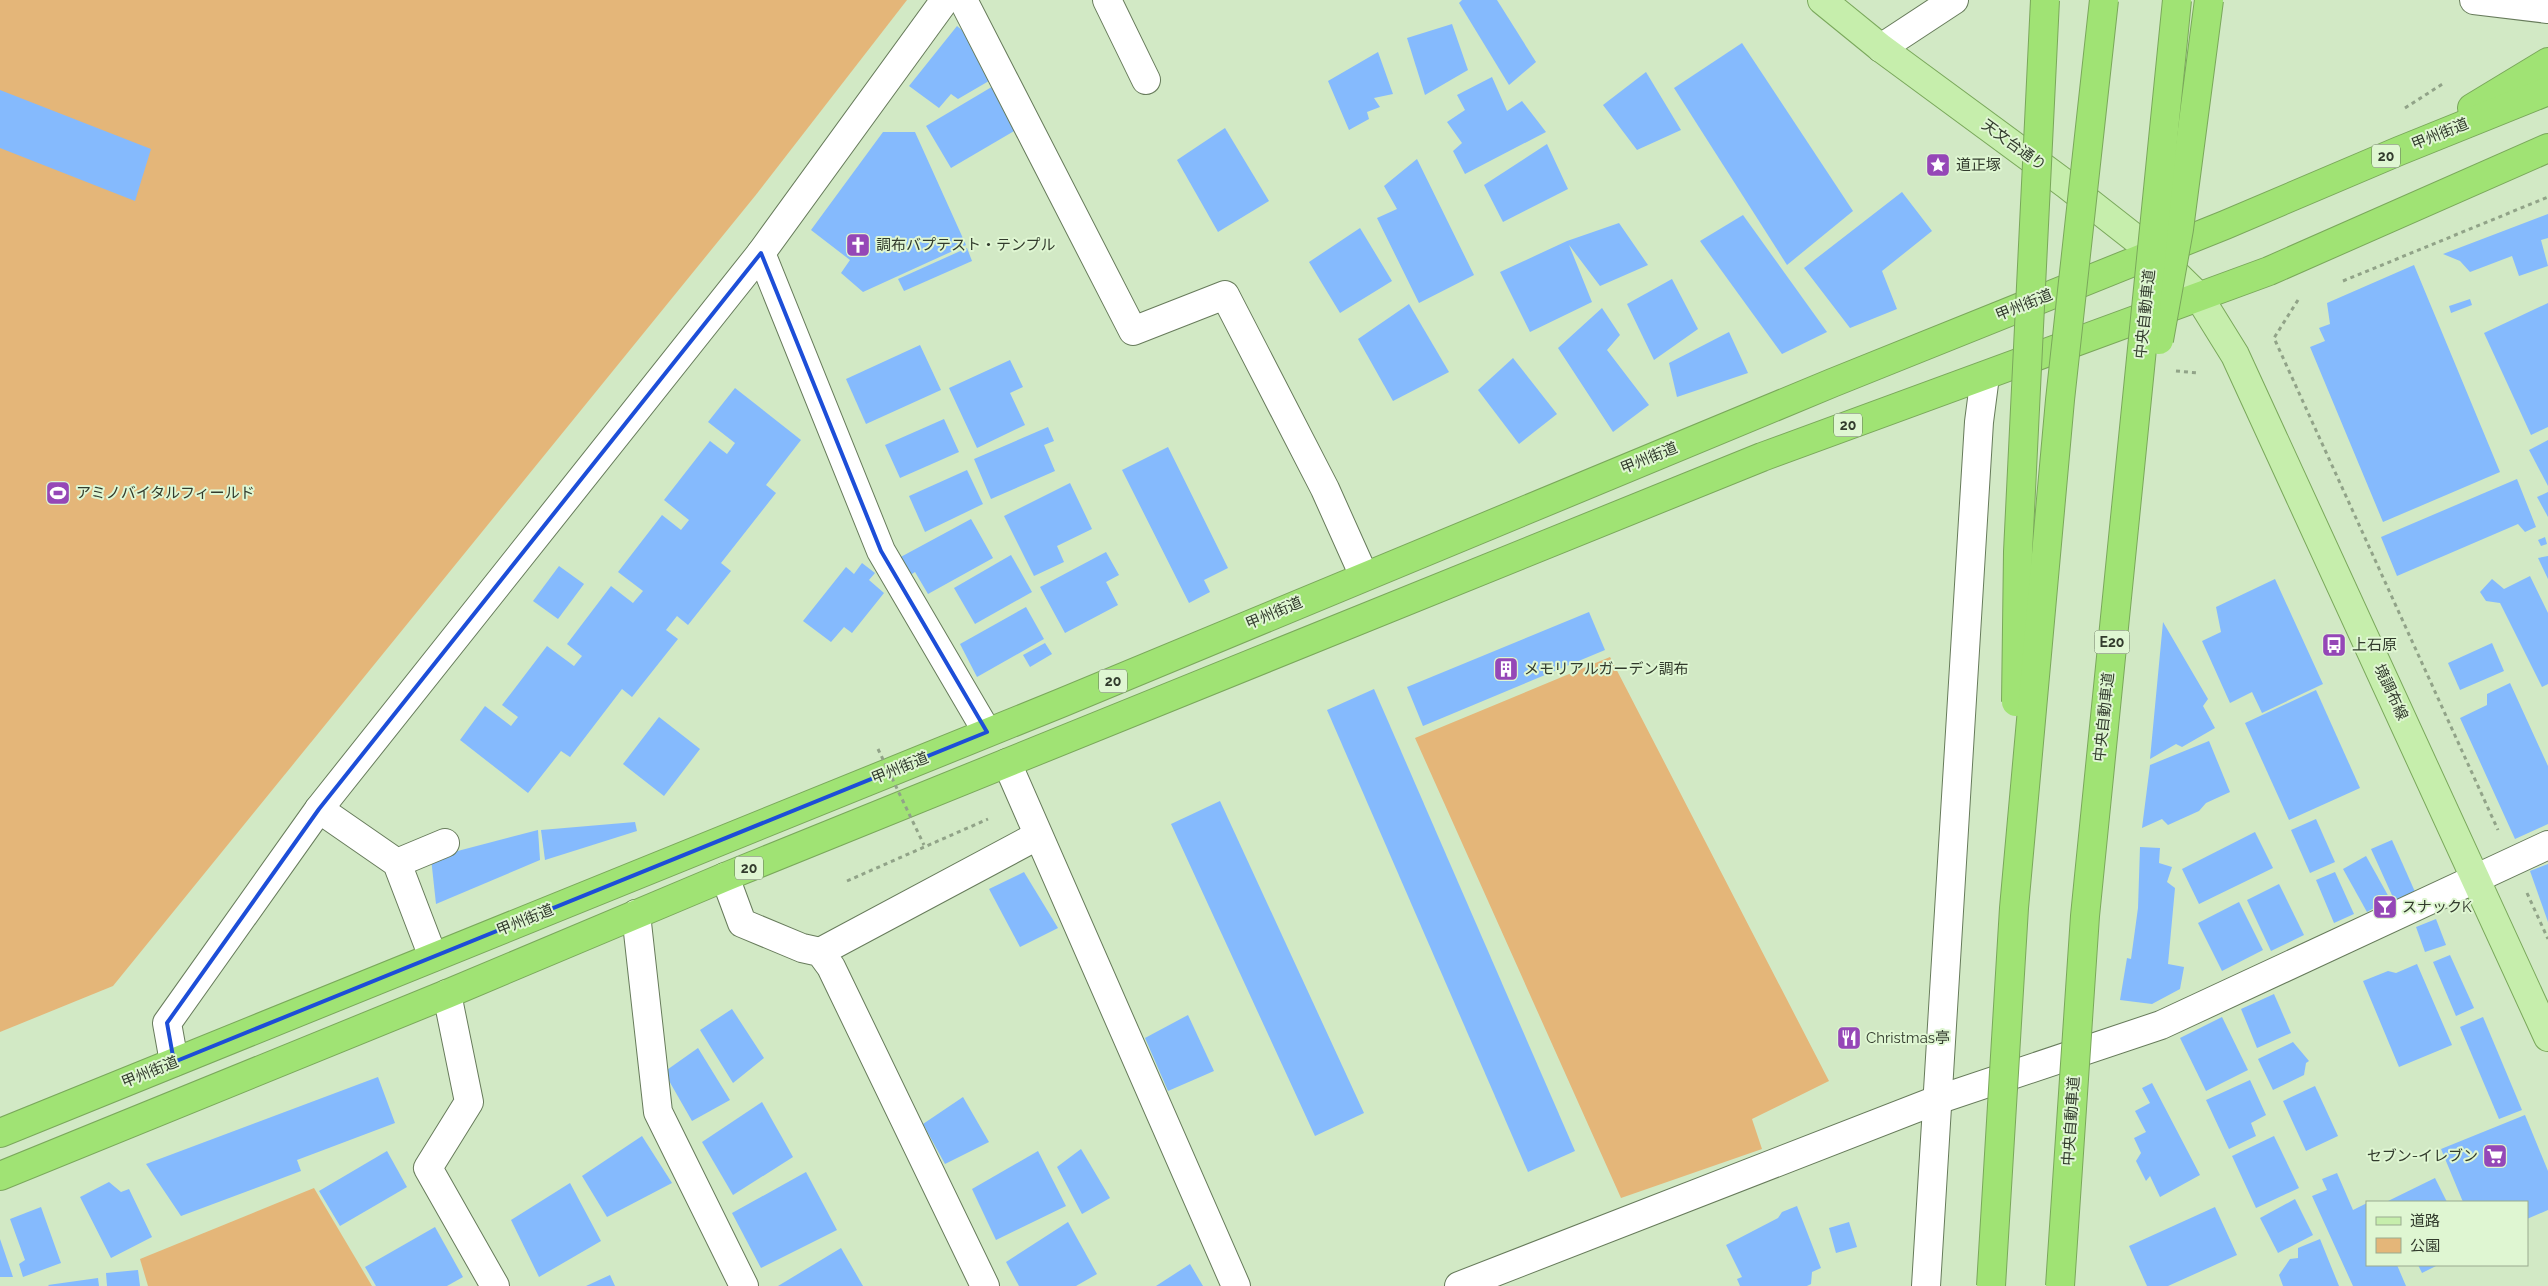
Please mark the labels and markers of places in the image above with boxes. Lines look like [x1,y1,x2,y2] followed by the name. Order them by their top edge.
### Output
[1925,152,1951,178] place icon: 道正塚
[1956,156,2001,174] place label: 道正塚
[845,232,871,258] church icon: 調布バプテスト・テンプル
[876,236,1056,254] place label: 調布バプテスト・テンプル
[45,480,71,506] sports icon: アミノバイタルフィールド
[76,484,255,502] place label: アミノバイタルフィールド
[2321,632,2347,658] bus stop icon: 上石原
[2352,636,2397,654] place label: 上石原
[1493,656,1519,682] building icon: メモリアルガーデン調布
[1524,660,1688,678] place label: メモリアルガーデン調布
[2372,894,2398,920] bar icon: スナックK
[2402,898,2472,916] place label: スナックK
[1836,1025,1862,1051] restaurant icon: Christmas亭
[1866,1029,1950,1047] place label: Christmas亭
[2482,1143,2508,1169] supermarket icon: セブン-イレブン
[2367,1147,2478,1165] place label: セブン-イレブン

